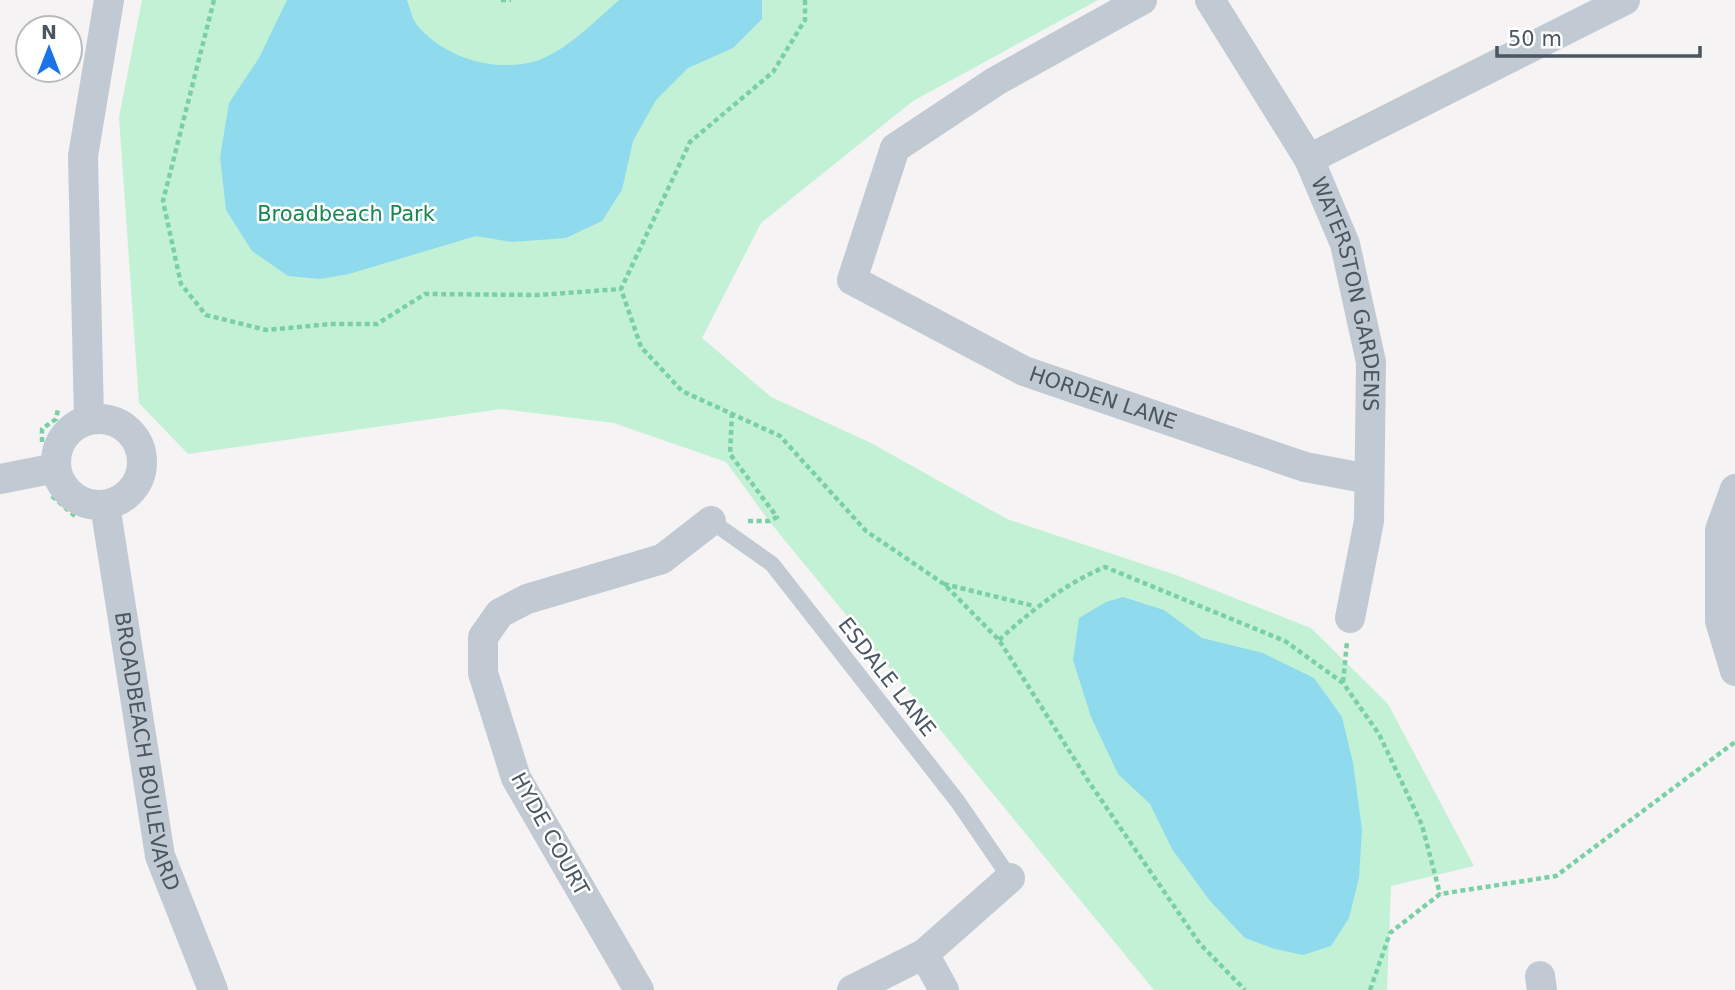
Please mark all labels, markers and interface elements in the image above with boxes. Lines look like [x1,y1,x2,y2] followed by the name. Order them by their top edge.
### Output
[14,14,84,84] north arrow
[1497,14,1700,58] scale bar
[41,21,57,43] text: N
[1508,27,1562,51] text: 50 m
[1306,173,1384,412] street label: WATERSTON GARDENS
[257,202,436,226] park label: Broadbeach Park
[1026,362,1180,434] street label: HORDEN LANE
[110,610,185,894] street label: BROADBEACH BOULEVARD
[833,613,941,741] street label: ESDALE LANE
[506,768,594,900] street label: HYDE COURT

